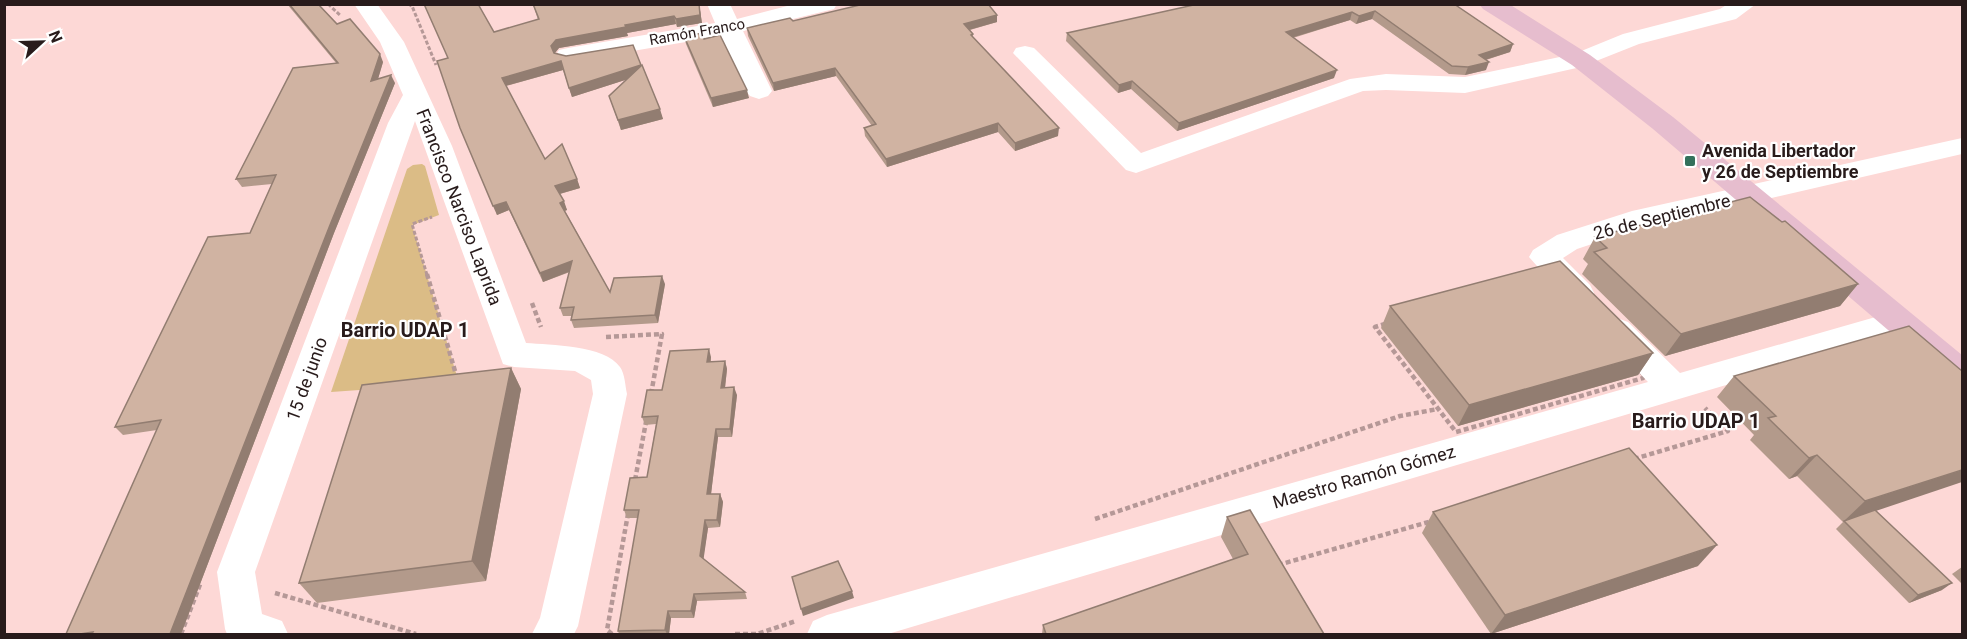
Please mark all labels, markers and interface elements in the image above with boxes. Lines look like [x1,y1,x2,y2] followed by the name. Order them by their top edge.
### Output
[12,12,72,72] north arrow
[648,15,746,49] street label: Ramón Franco
[45,28,66,45] text: N
[412,106,507,308] street label: Francisco Narciso Laprida
[1702,140,1859,182] place label: Avenida Libertador y 26 de Septiembre
[1683,154,1697,168] marker: Avenida Libertador y 26 de Septiembre
[1591,189,1733,244] street label: 26 de Septiembre
[341,318,469,342] district label: Barrio UDAP 1
[282,334,331,424] street label: 15 de junio
[1632,409,1760,433] district label: Barrio UDAP 1
[1270,440,1458,513] street label: Maestro Ramón Gómez

